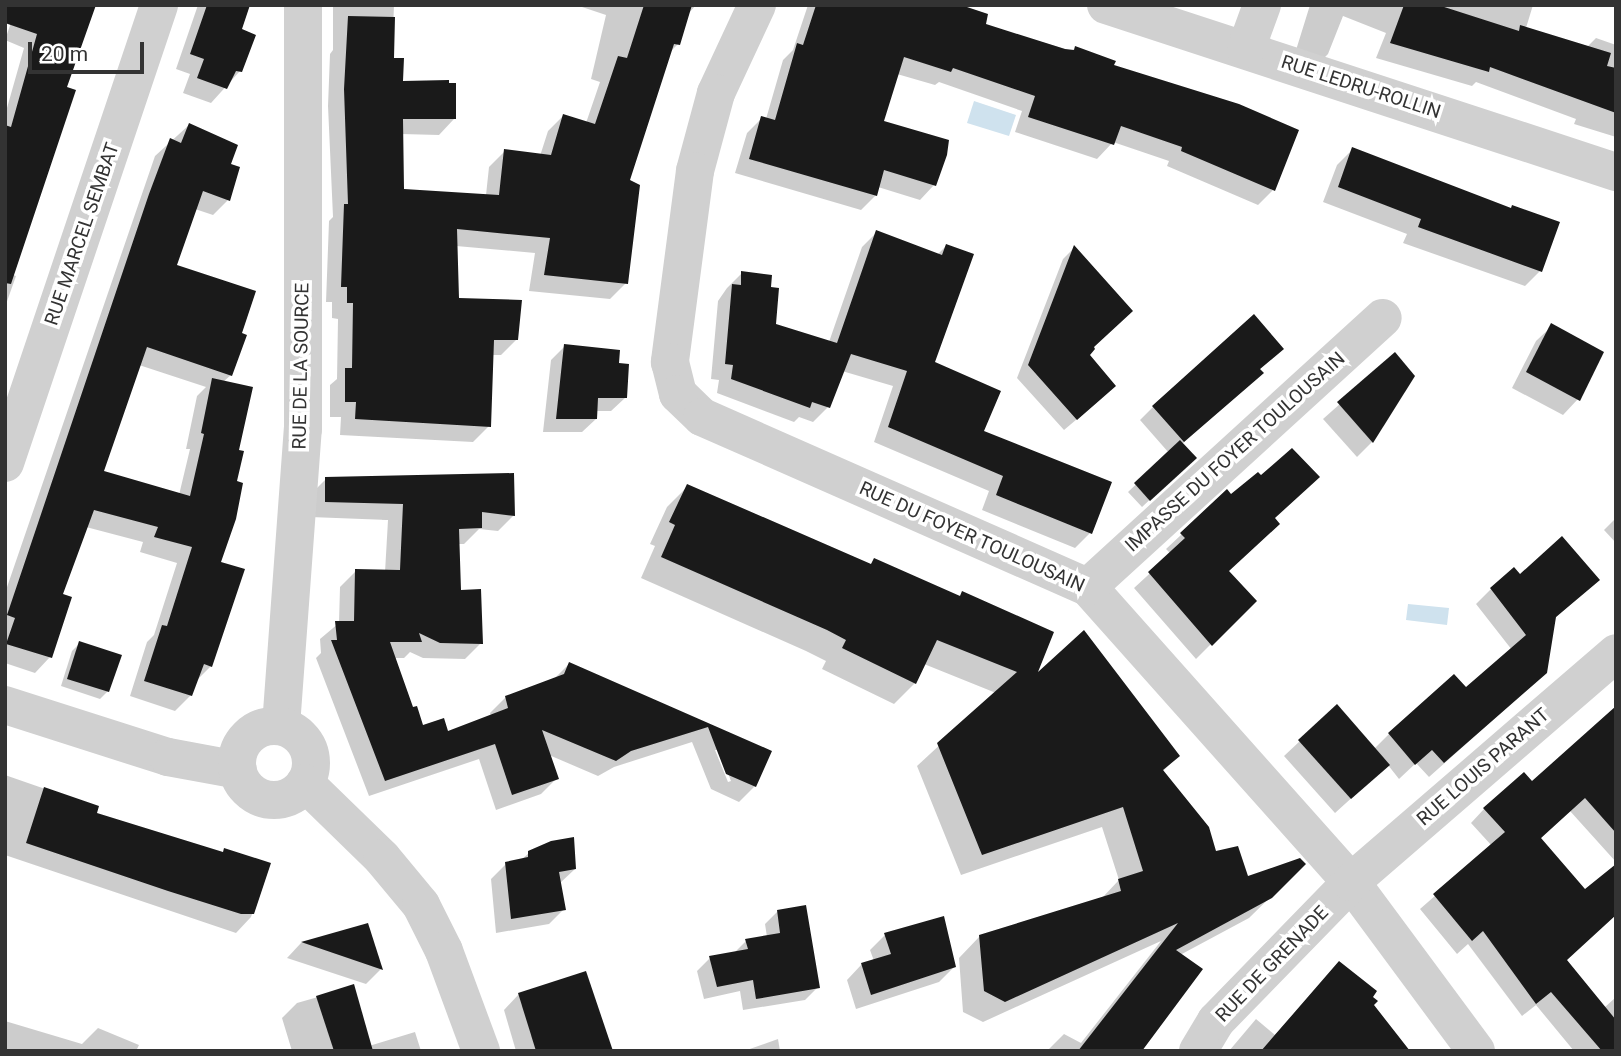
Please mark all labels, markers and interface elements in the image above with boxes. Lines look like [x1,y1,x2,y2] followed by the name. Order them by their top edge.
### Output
[32,28,147,72] scale bar
[41,42,88,66] text: 20 m
[1278,50,1444,124] street label: RUE LEDRU-ROLLIN
[40,140,124,328] street label: RUE MARCEL SEMBAT
[288,283,314,449] street label: RUE DE LA SOURCE
[1120,347,1350,557] street label: IMPASSE DU FOYER TOULOUSAIN
[856,477,1088,597] street label: RUE DU FOYER TOULOUSAIN
[1412,703,1554,831] street label: RUE LOUIS PARANT
[1211,901,1333,1027] street label: RUE DE GRENADE

